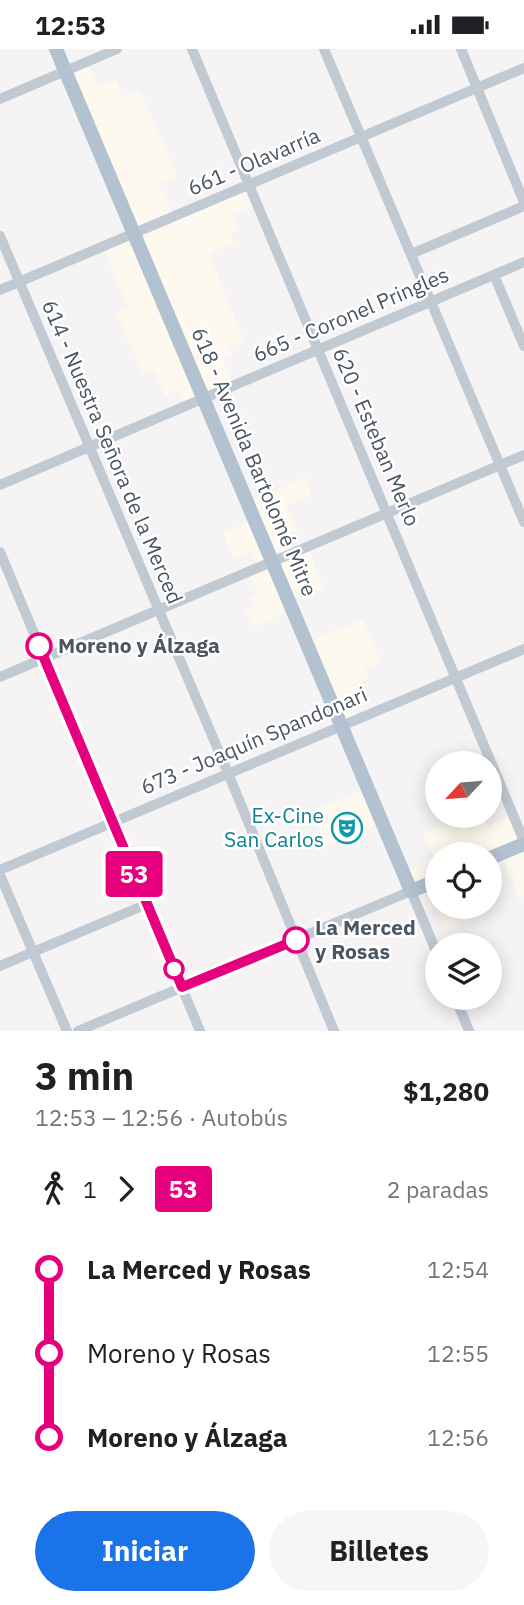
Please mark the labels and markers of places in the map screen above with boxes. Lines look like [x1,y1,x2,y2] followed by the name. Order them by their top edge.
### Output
[58,631,220,659] place label: Moreno y Álzaga
[26,633,52,659] marker: Moreno y Álzaga
[224,801,324,853] place label: Ex-Cine San Carlos
[330,811,364,845] theatre icon: Ex-Cine San Carlos
[315,913,416,965] place label: La Merced y Rosas
[283,927,309,953] marker: La Merced y Rosas
[164,959,184,979] unlabelled marker

